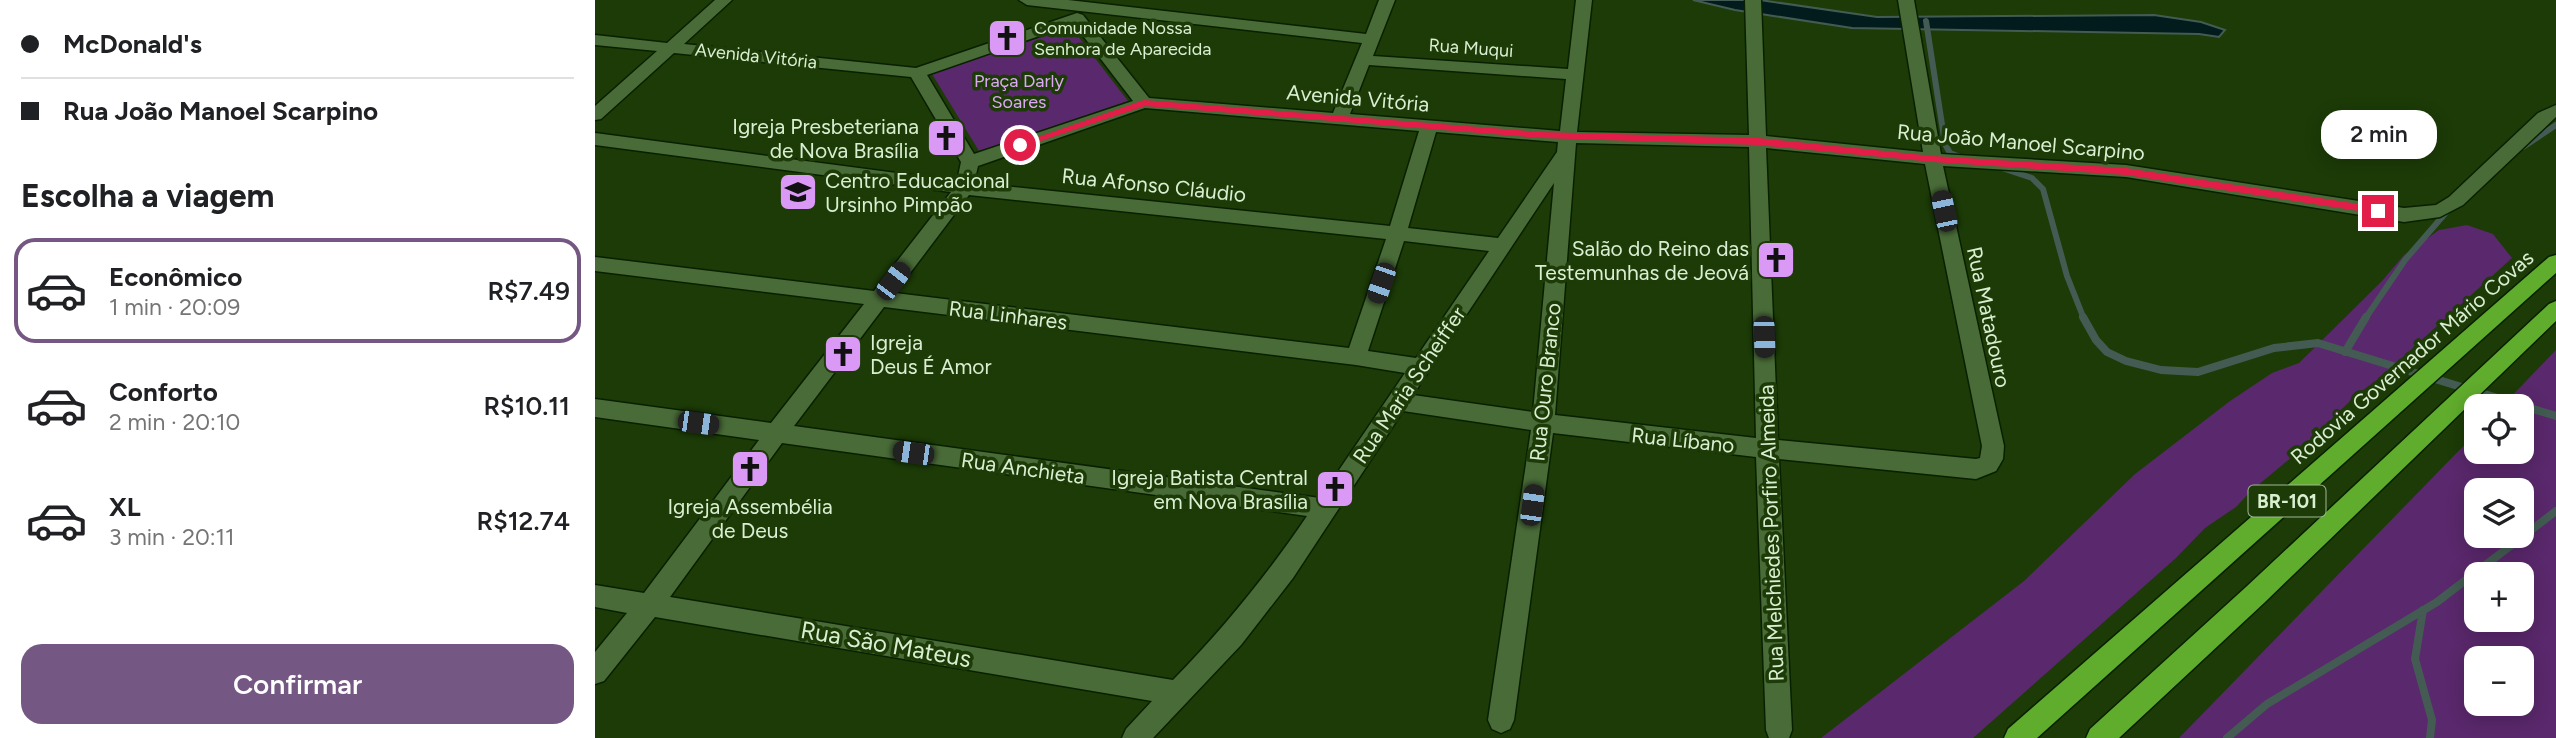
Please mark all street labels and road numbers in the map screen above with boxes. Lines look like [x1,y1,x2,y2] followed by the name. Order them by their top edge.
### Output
[1428,34,1514,62] street label: Rua Muqui
[694,39,818,73] street label: Avenida Vitória
[1286,79,1430,117] street label: Avenida Vitória
[1896,119,2146,165] street label: Rua João Manoel Scarpino
[1061,163,1247,207] street label: Rua Afonso Cláudio
[1962,244,2016,390] street label: Rua Matadouro
[2285,245,2539,469] street label: Rodovia Governador Mário Covas
[947,295,1069,335] street label: Rua Linhares
[1347,302,1471,468] street label: Rua Maria Scheiffer
[1524,302,1566,462] street label: Rua Ouro Branco
[1753,384,1789,682] street label: Rua Melchiedes Porfiro Almeida
[1630,422,1736,458] street label: Rua Líbano
[960,447,1086,489] street label: Rua Anchieta
[2249,486,2325,516] road number: BR-101
[798,615,974,673] street label: Rua São Mateus

